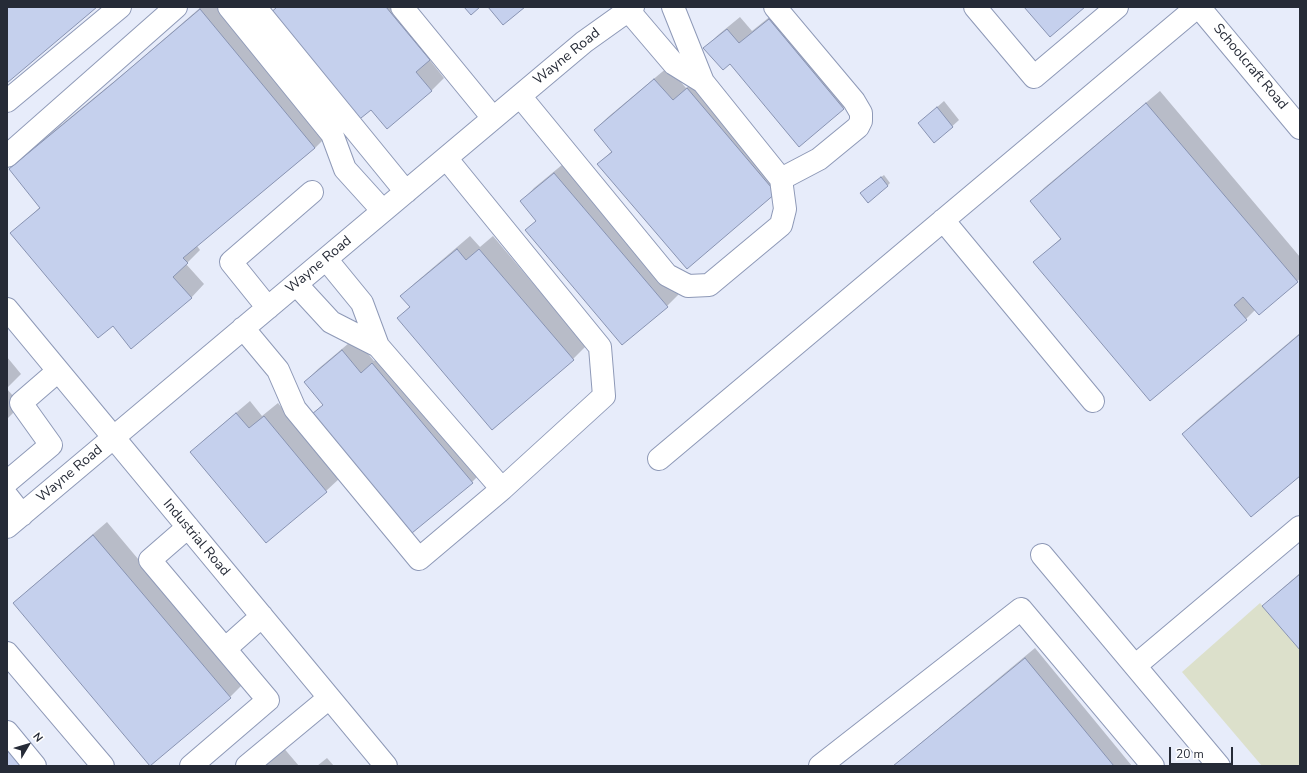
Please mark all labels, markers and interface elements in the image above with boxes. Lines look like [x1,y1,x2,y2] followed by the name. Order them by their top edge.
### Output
[1209,21,1291,113] street label: Schoolcraft Road
[530,25,604,89] street label: Wayne Road
[283,233,355,297] street label: Wayne Road
[34,442,106,506] street label: Wayne Road
[159,496,233,580] street label: Industrial Road
[8,725,48,765] north arrow
[29,729,46,745] text: N
[1171,739,1235,765] scale bar
[1176,746,1204,762] text: 20 m

